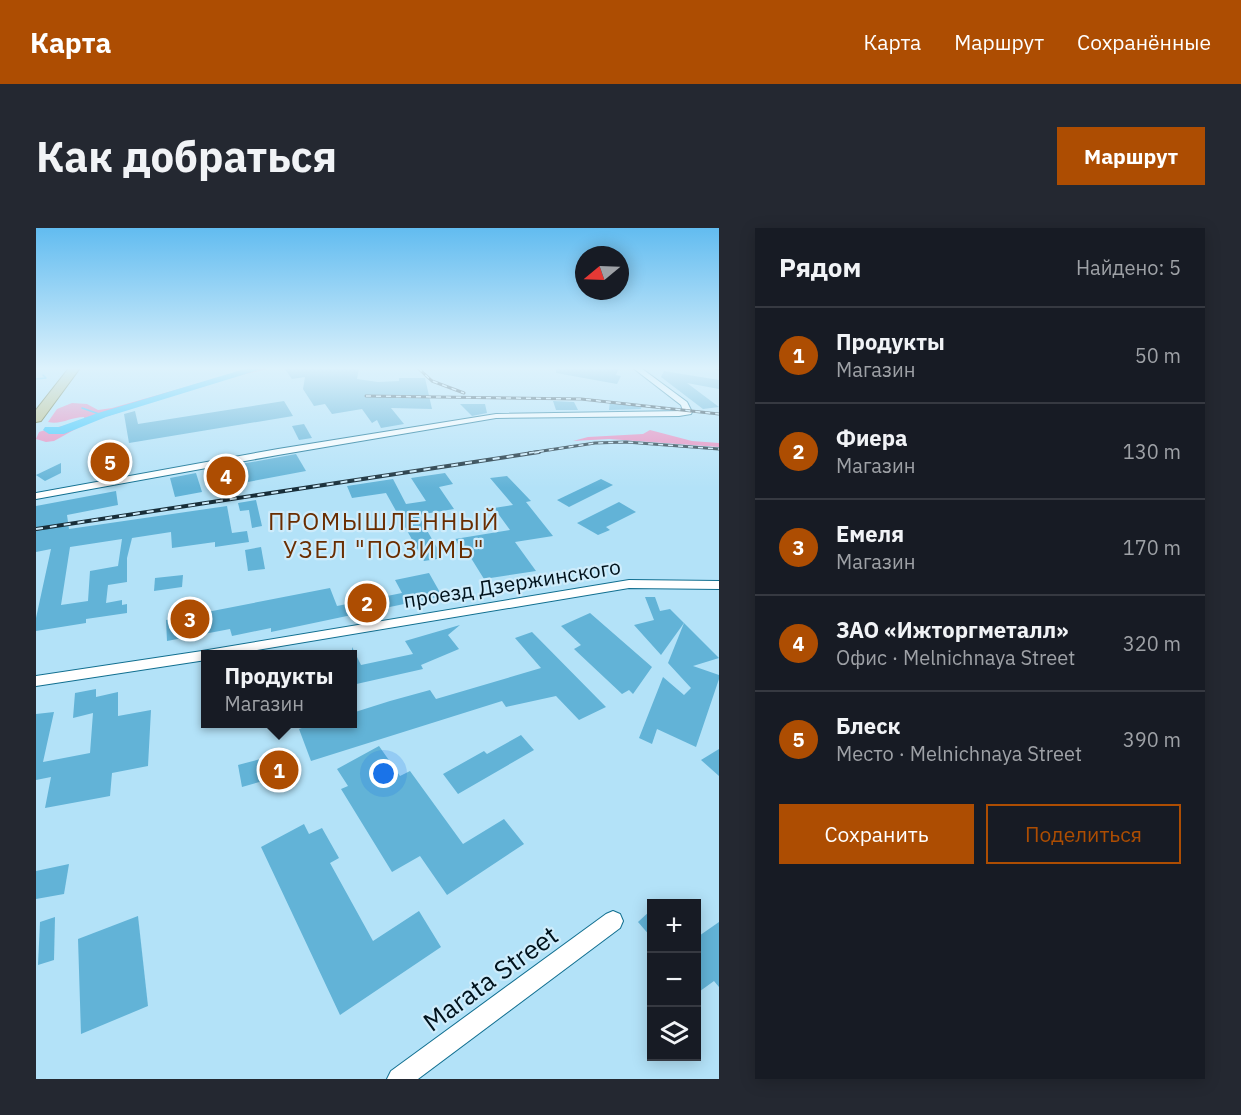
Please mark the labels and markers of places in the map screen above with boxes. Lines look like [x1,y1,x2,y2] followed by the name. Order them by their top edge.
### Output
[90,440,130,484] pin: 5
[206,454,246,498] pin: 4
[348,580,386,626] pin: 2
[170,596,210,642] pin: 3
[260,748,298,792] pin: 1

